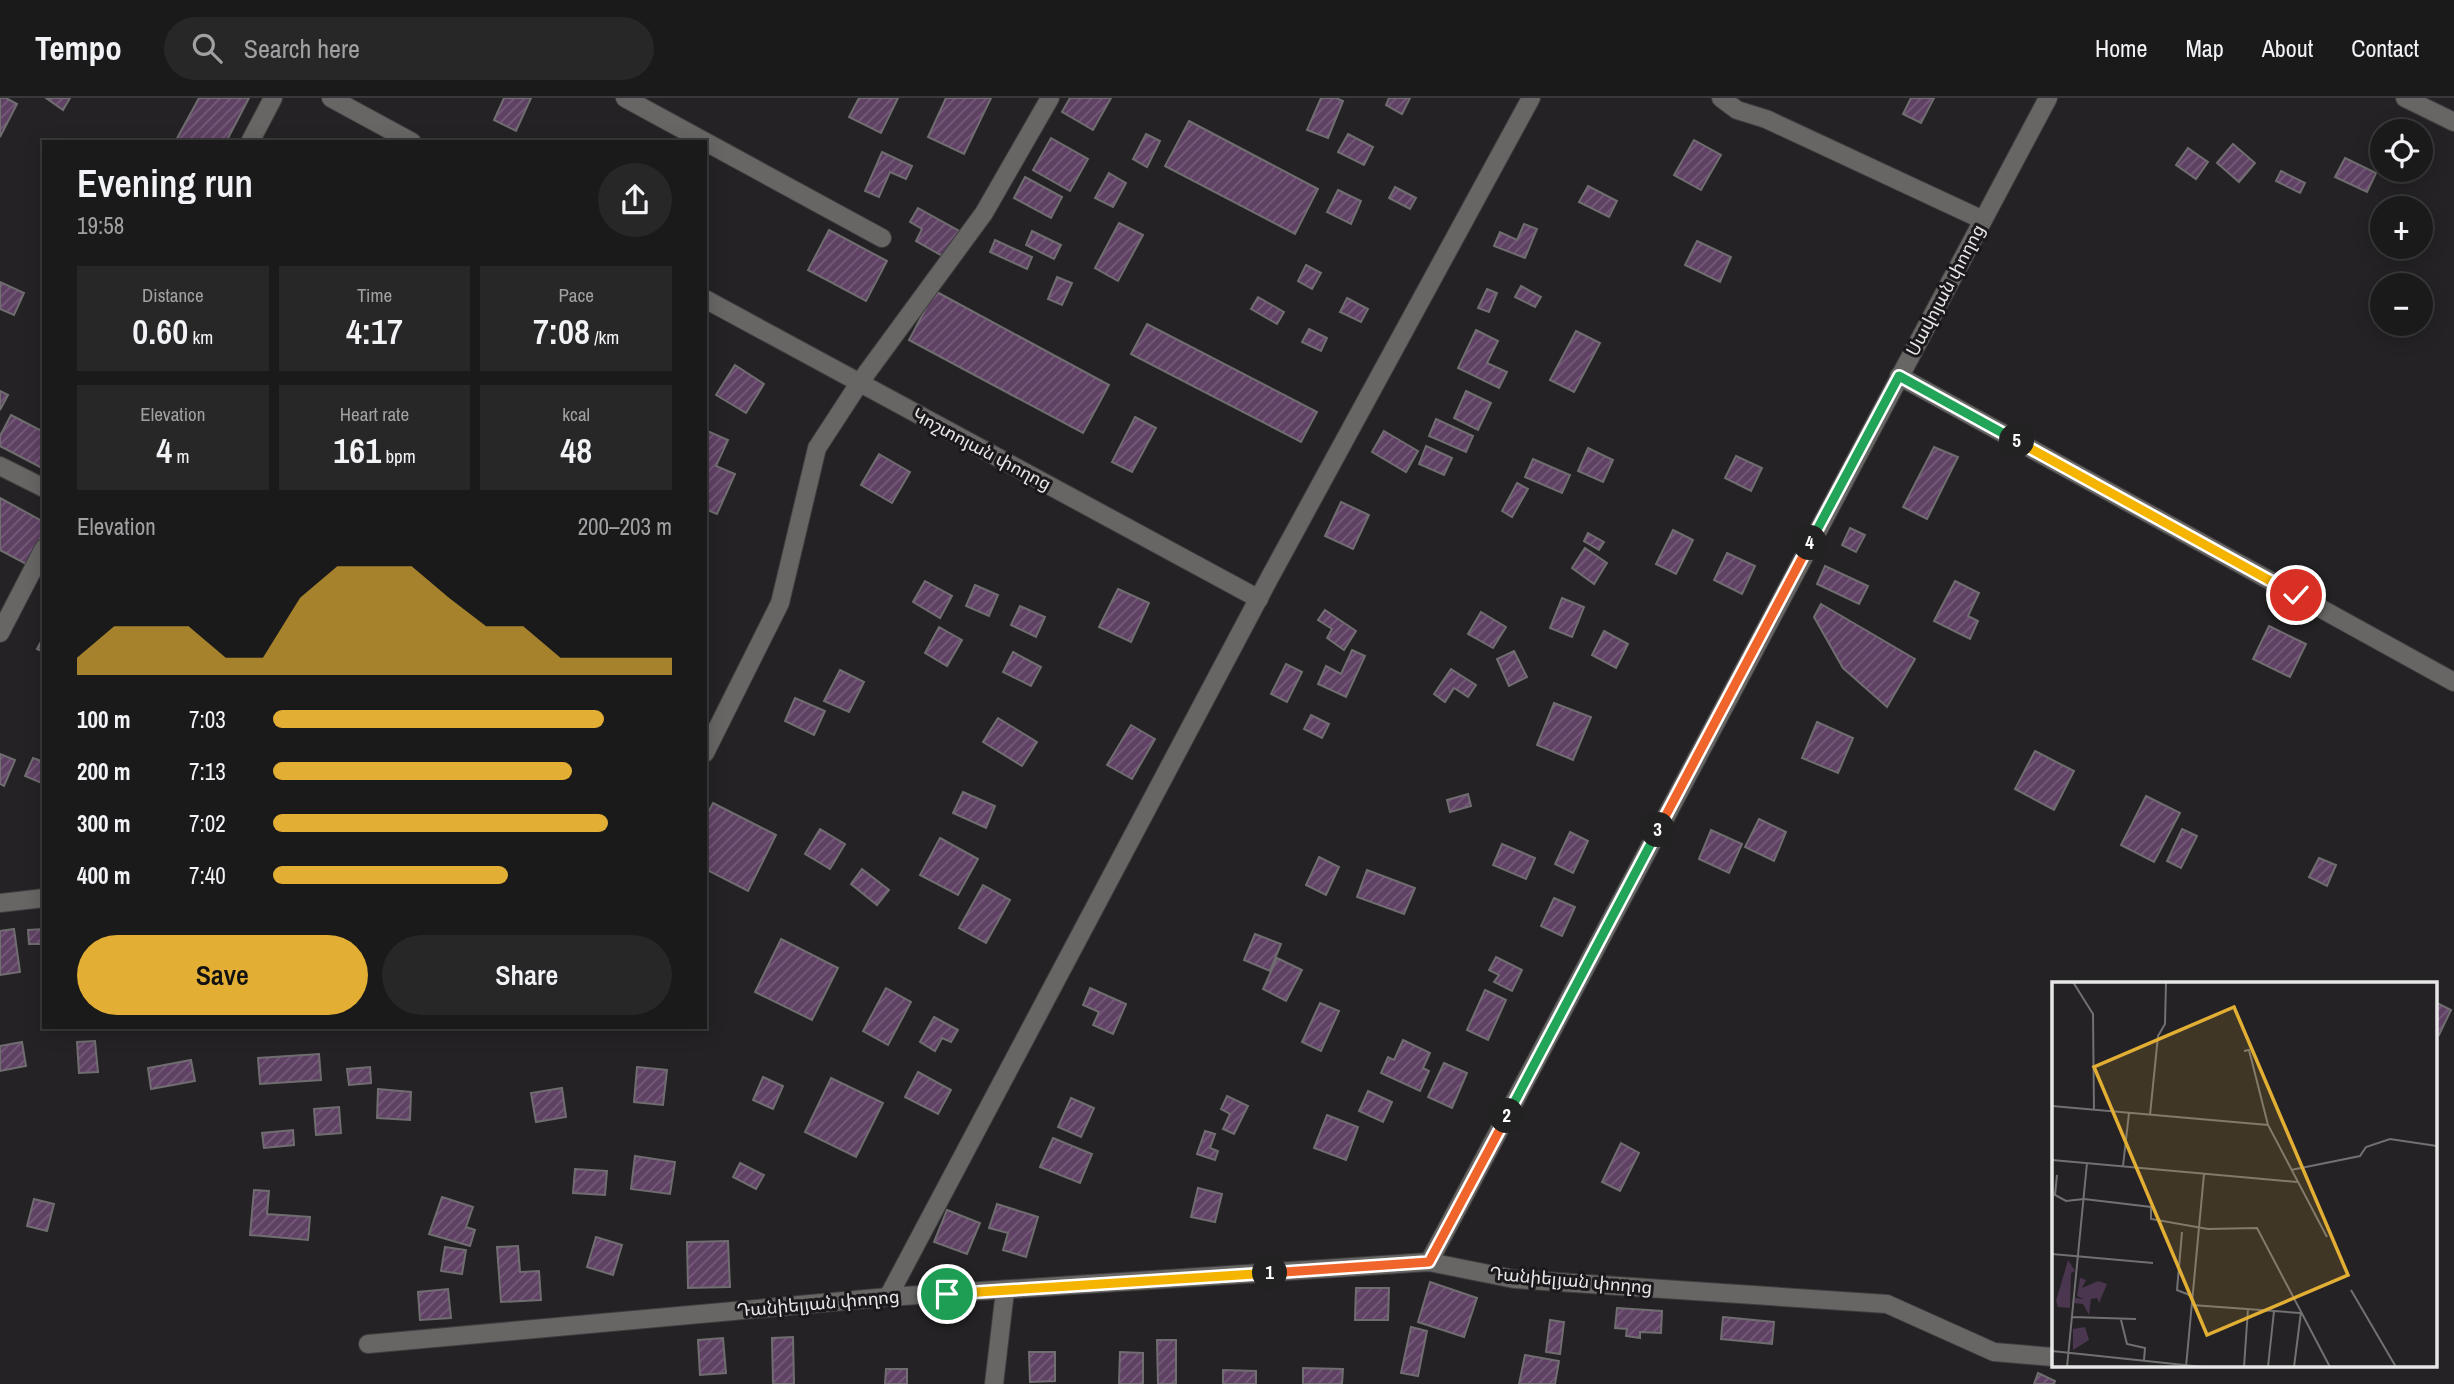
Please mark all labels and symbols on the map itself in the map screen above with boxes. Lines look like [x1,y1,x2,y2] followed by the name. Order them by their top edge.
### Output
[1900,220,1990,360] street label: Սավոյան փողոց
[908,402,1056,496] street label: Կոշտոյան փողոց
[2000,424,2035,458] pin: 5
[1792,526,1828,560] pin: 4
[2266,565,2326,625] pin
[1640,812,1676,848] pin: 3
[2052,982,2436,1366] inset map
[1490,1098,1524,1134] pin: 2
[1252,1256,1288,1290] pin: 1
[1488,1260,1654,1300] street label: Դանիելյան փողոց
[917,1264,977,1324] pin
[735,1283,901,1323] street label: Դանիելյան փողոց

